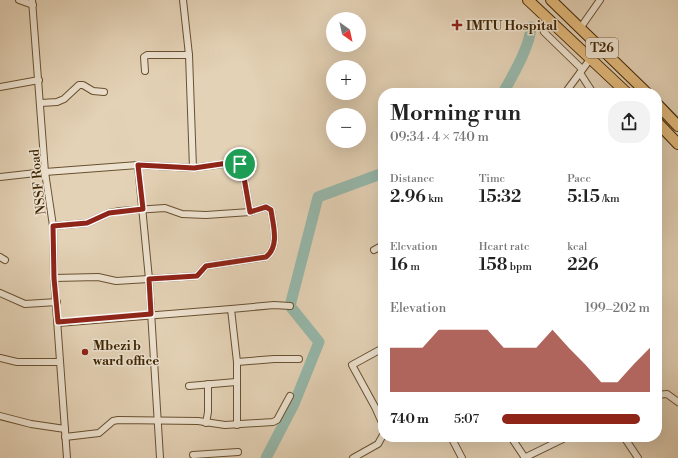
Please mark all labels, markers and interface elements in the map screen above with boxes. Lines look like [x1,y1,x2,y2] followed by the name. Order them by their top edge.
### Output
[326,12,366,52] north arrow
[326,12,366,148] map controls
[466,18,558,34] place label: IMTU Hospital
[451,19,463,31] marker: IMTU Hospital
[586,38,618,58] road number: T26
[326,60,366,100] button: +
[390,100,521,127] text: Morning run
[608,101,650,143] button: share
[326,108,366,148] button: −
[390,129,489,145] text: 09:34 · 4 × 740 m
[223,147,257,181] pin
[27,148,49,216] street label: NSSF Road
[229,153,251,175] icon: arrive
[390,172,434,186] text: Distance
[479,172,505,186] text: Time
[567,172,591,186] text: Pace
[390,186,426,208] text: 2.96
[479,186,521,208] text: 15:32
[567,186,600,208] text: 5:15
[426,192,444,206] text: km
[600,192,620,206] text: /km
[390,240,438,254] text: Elevation
[479,240,529,254] text: Heart rate
[567,240,587,254] text: kcal
[390,254,408,276] text: 16
[479,254,507,276] text: 158
[567,254,599,276] text: 226
[408,260,420,274] text: m
[507,260,532,274] text: bpm
[390,300,446,316] text: Elevation
[585,300,650,316] text: 199–202 m
[92,338,159,369] place label: Mbezi b ward office
[80,347,90,357] marker: Mbezi b ward office
[390,411,429,427] text: 740 m
[454,411,479,427] text: 5:07

